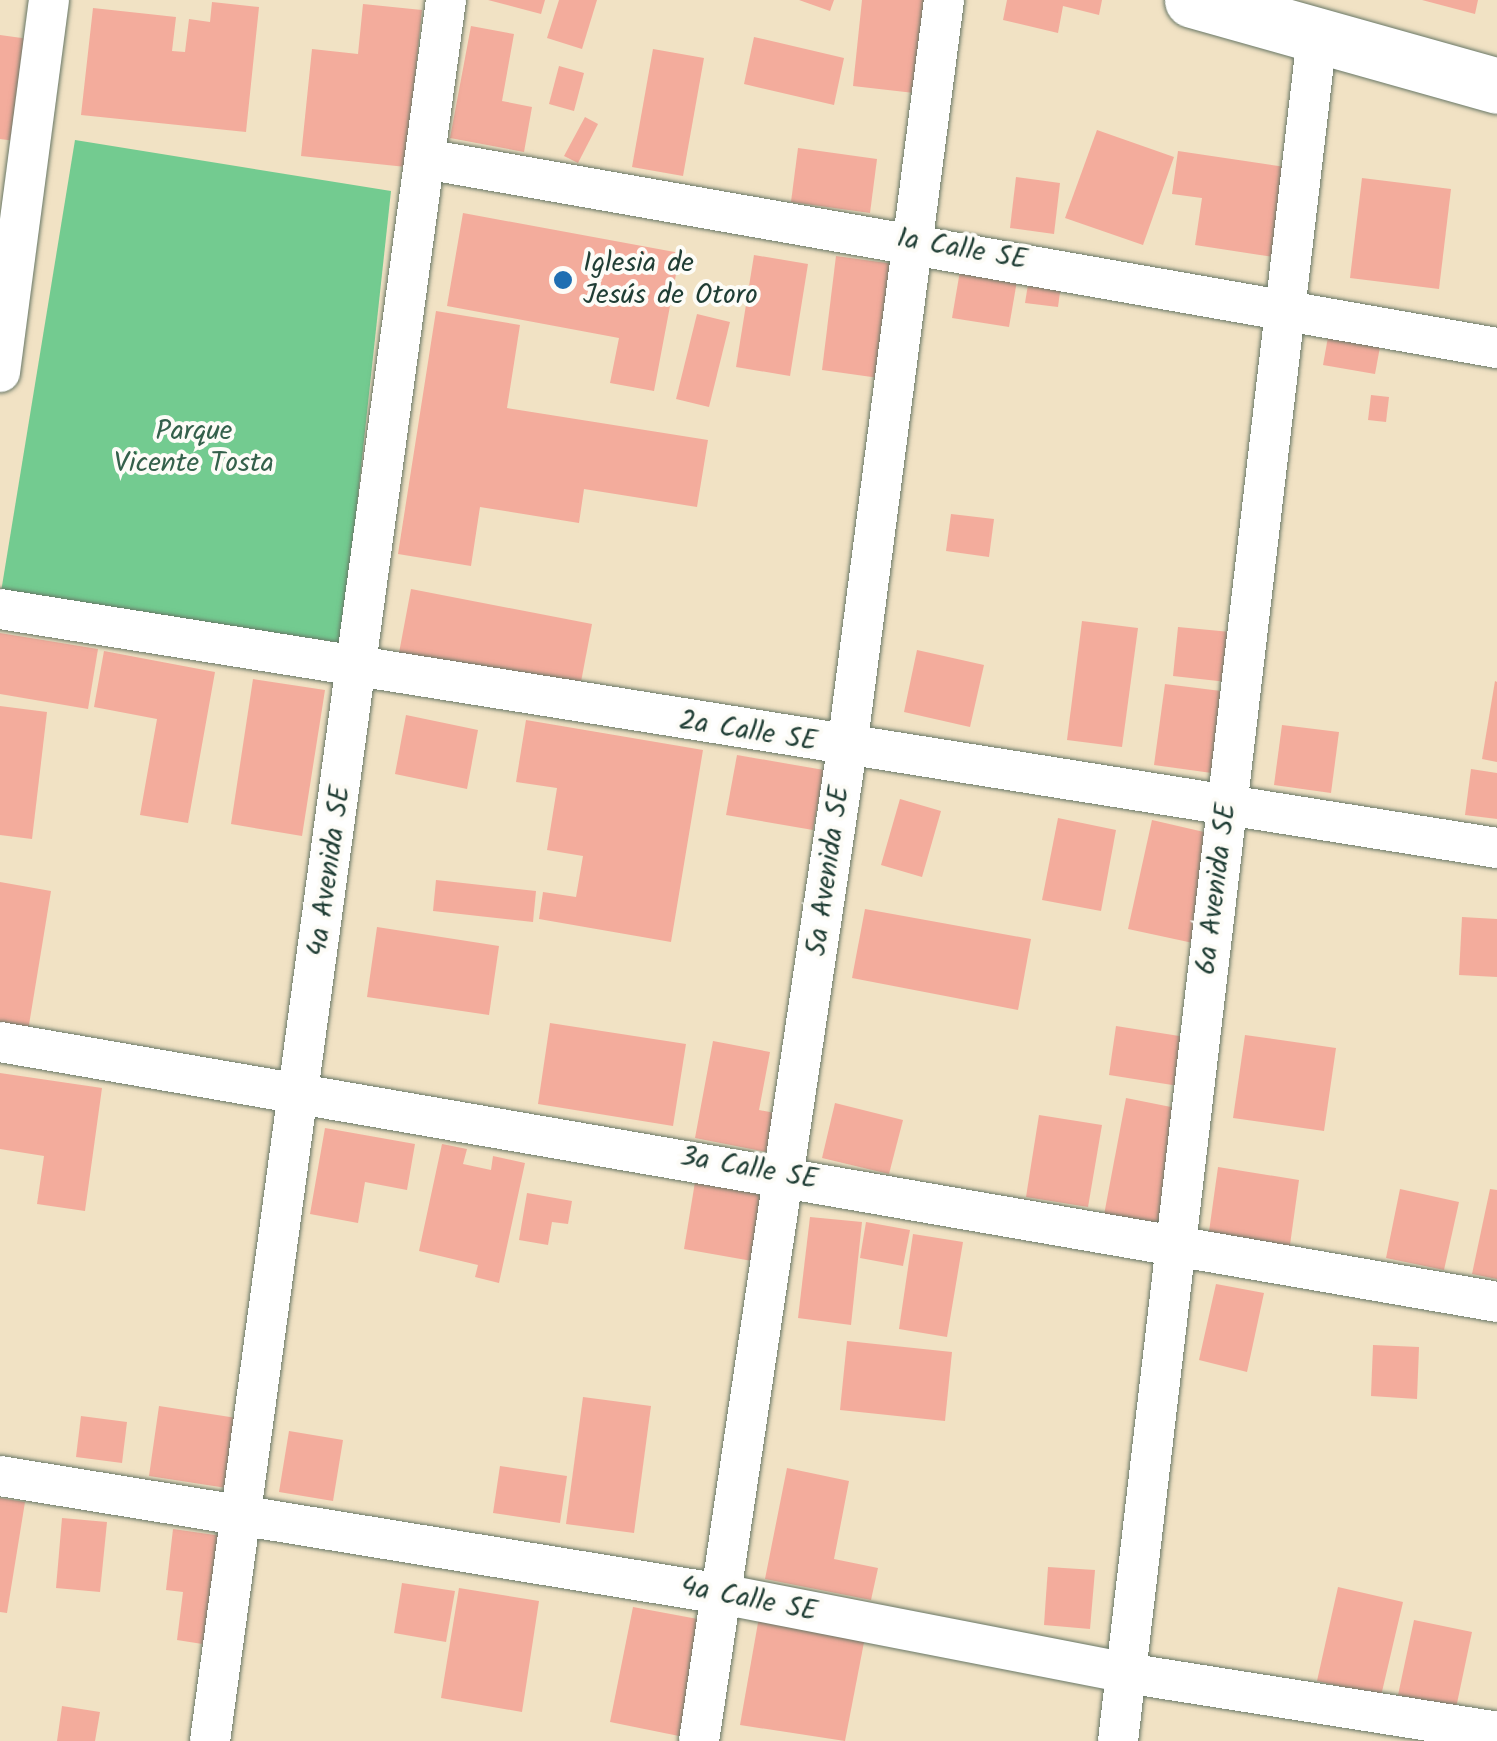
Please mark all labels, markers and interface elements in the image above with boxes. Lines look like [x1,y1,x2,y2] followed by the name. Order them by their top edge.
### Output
[894,222,1030,278] street label: 1a Calle SE
[583,247,758,313] place label: Iglesia de Jesús de Otoro
[552,269,574,291] marker: Iglesia de Jesús de Otoro
[114,415,274,481] park label: Parque Vicente Tosta
[677,705,819,759] street label: 2a Calle SE
[301,783,359,959] street label: 4a Avenida SE
[800,783,858,959] street label: 5a Avenida SE
[1190,801,1244,977] street label: 6a Avenida SE
[678,1140,820,1198] street label: 3a Calle SE
[678,1570,820,1630] street label: 4a Calle SE

